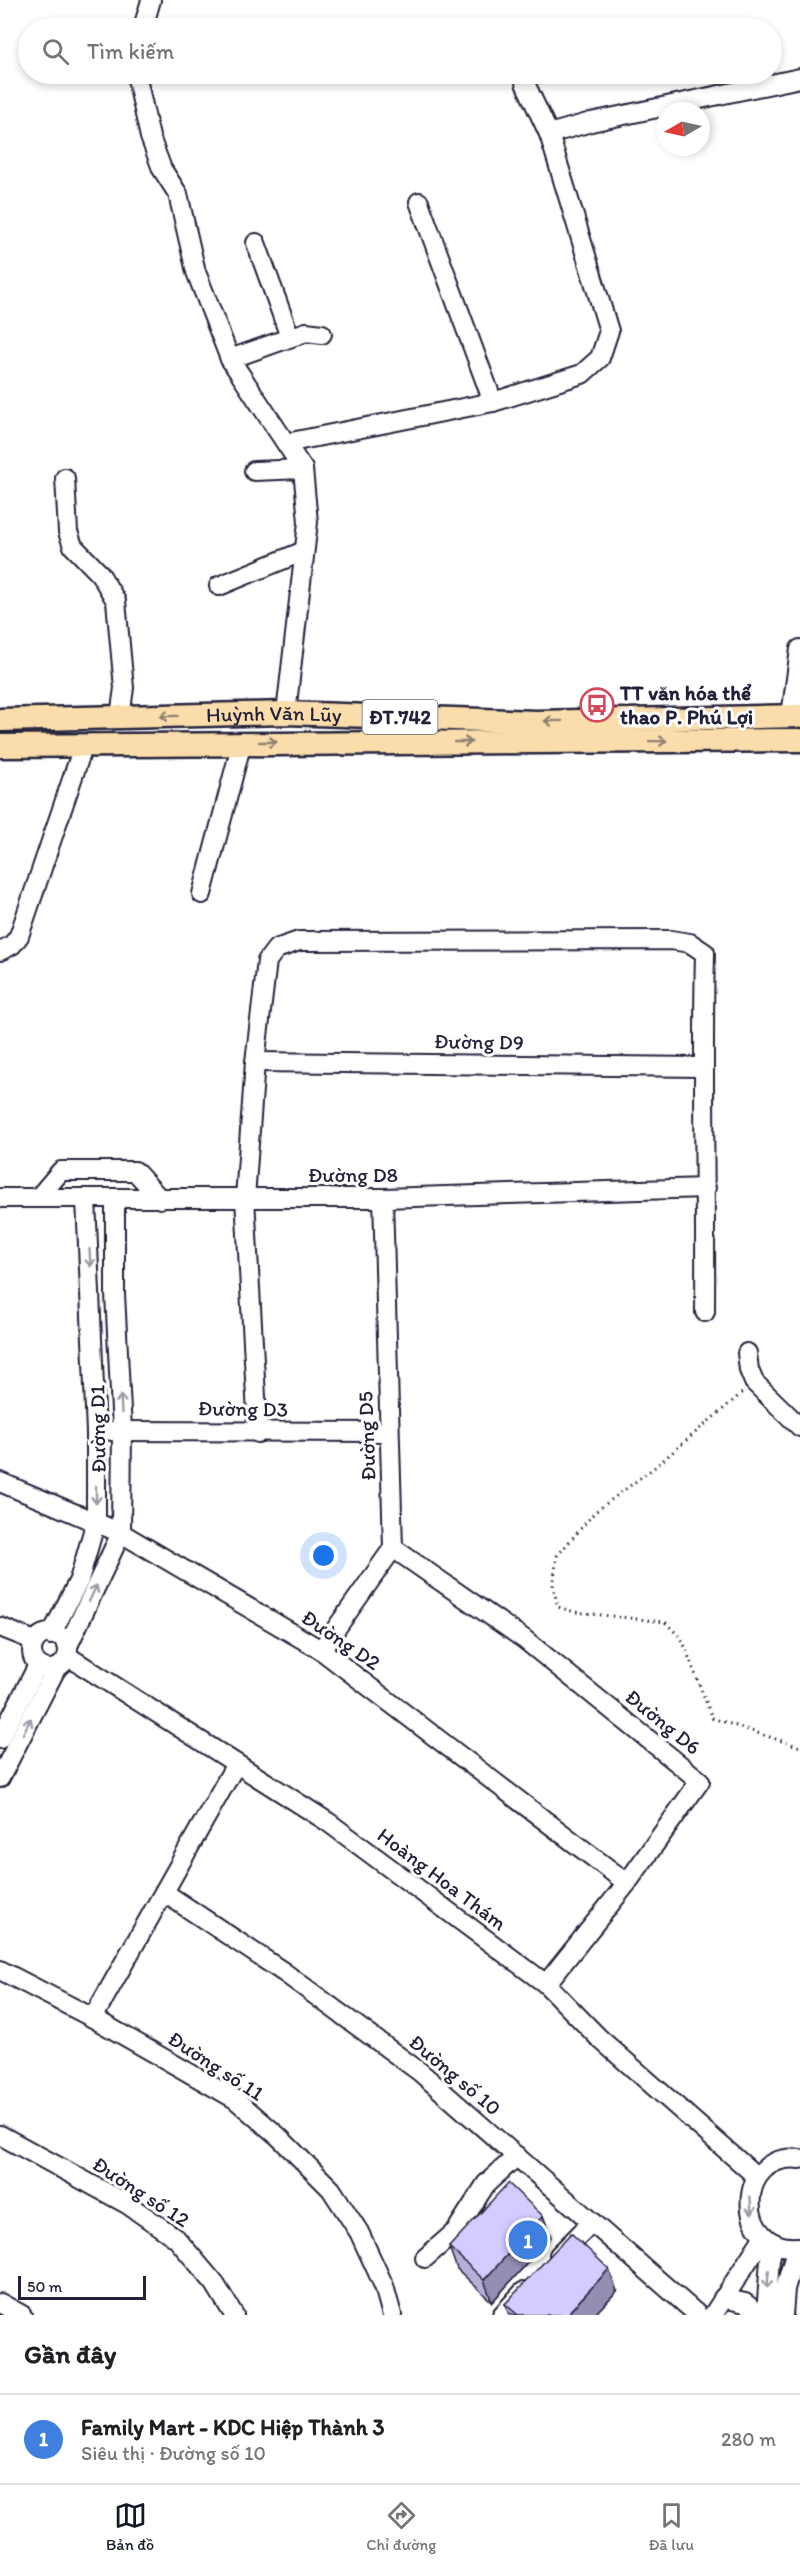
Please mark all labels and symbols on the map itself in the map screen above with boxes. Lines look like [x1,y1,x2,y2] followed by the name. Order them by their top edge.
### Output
[656,102,710,156] north arrow
[619,680,753,729] place label: TT văn hóa thể thao P. Phú Lợi
[579,687,615,723] bus stop icon: TT văn hóa thể thao P. Phú Lợi
[206,700,342,727] street label: Huỳnh Văn Lũy
[362,700,438,734] road number: ĐT.742
[159,710,179,721] one-way arrow
[543,716,563,727] one-way arrow
[258,736,278,748] one-way arrow
[453,736,473,748] one-way arrow
[648,736,668,747] one-way arrow
[434,1028,524,1055] street label: Đường D9
[308,1162,398,1187] street label: Đường D8
[84,1247,95,1267] one-way arrow
[84,1384,111,1473] street label: Đường D1
[352,1391,381,1481] street label: Đường D5
[115,1395,126,1415] one-way arrow
[198,1395,288,1422] street label: Đường D3
[90,1484,102,1504] one-way arrow
[309,1541,338,1570] your location
[88,1584,100,1602] one-way arrow
[297,1604,385,1675] street label: Đường D2
[621,1684,706,1760] street label: Đường D6
[22,1717,33,1735] one-way arrow
[373,1822,512,1935] street label: Hoàng Hoa Thám
[164,2025,269,2106] street label: Đường số 11
[404,2029,506,2120] street label: Đường số 10
[88,2151,194,2232] street label: Đường số 12
[746,2196,757,2215] one-way arrow
[508,2218,548,2262] pin: 1
[763,2268,774,2288] one-way arrow
[18,2273,146,2300] scale bar

